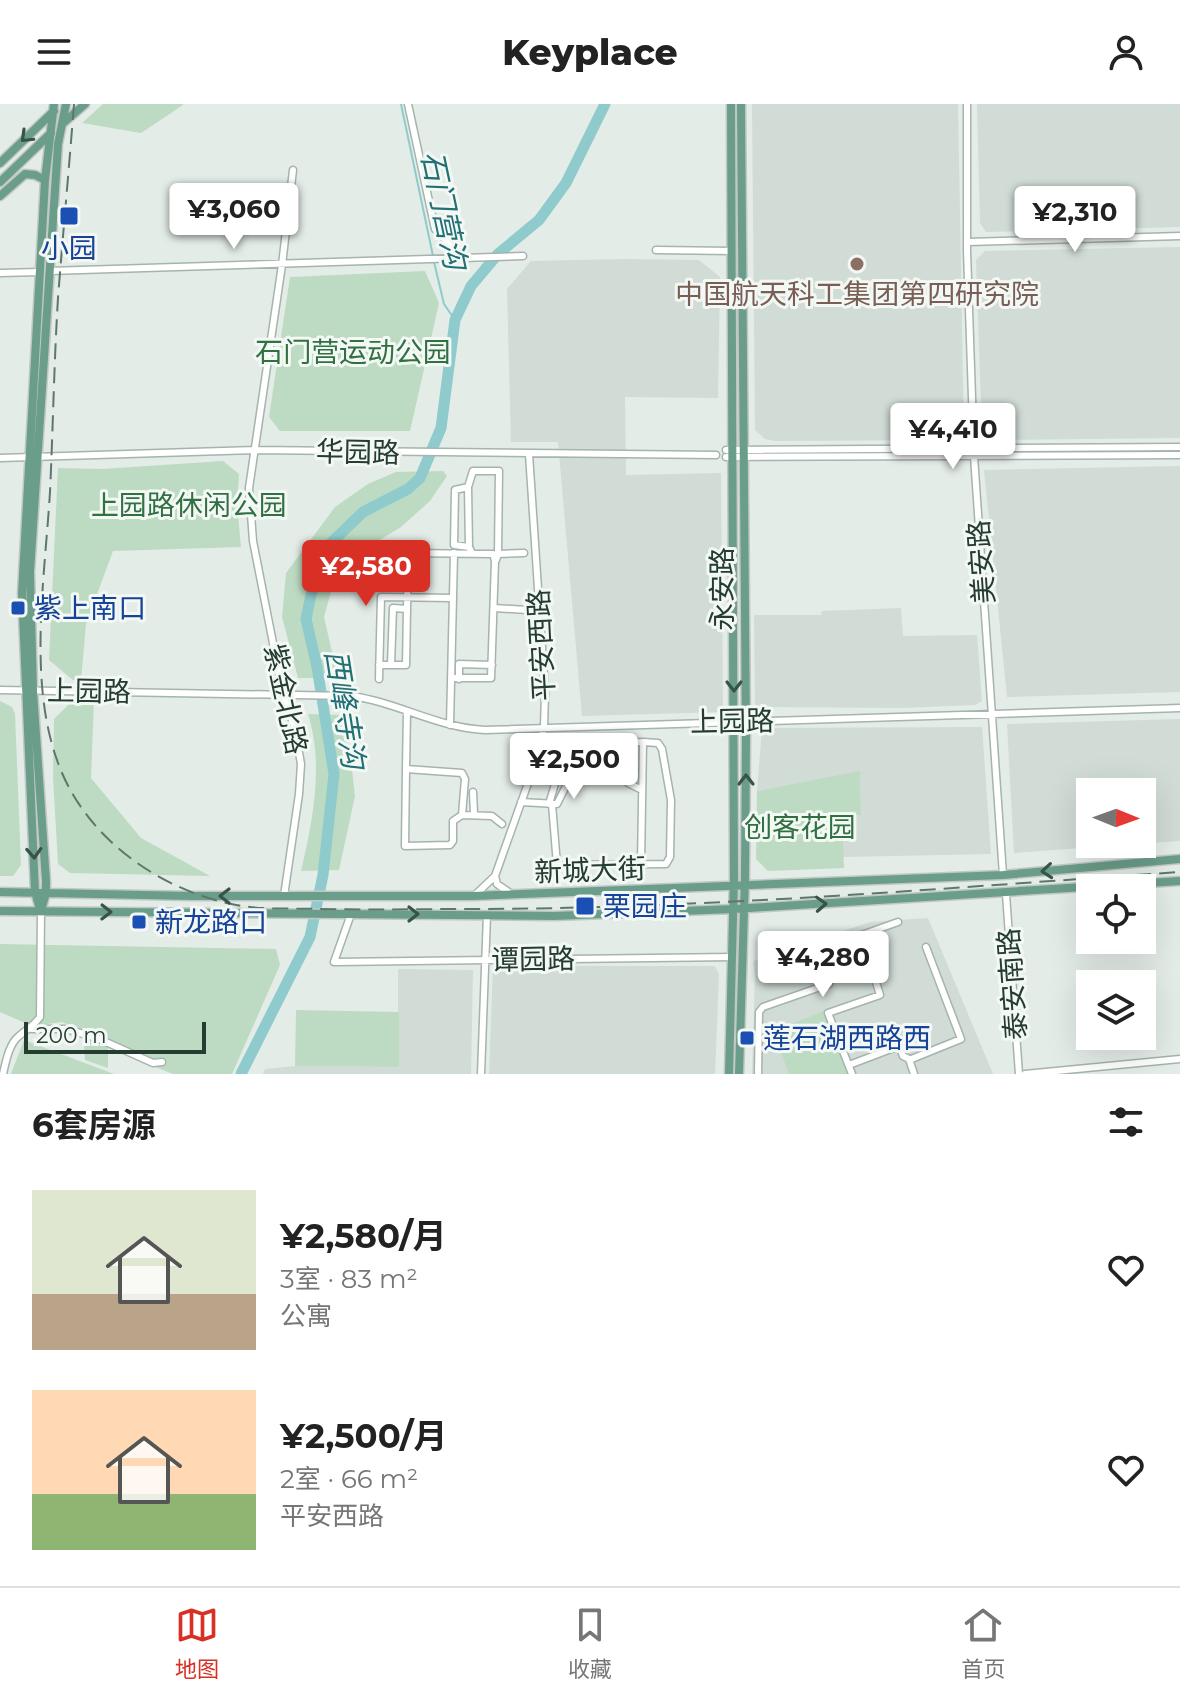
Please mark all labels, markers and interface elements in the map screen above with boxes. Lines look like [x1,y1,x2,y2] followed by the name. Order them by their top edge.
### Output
[32,30,76,74] icon: menu
[502,30,678,74] text: Keyplace
[1104,30,1148,74] icon: person
[21,128,35,143] one-way arrow
[413,147,475,275] water label: 石门营沟
[169,183,299,251] pin: ¥3,060
[1010,186,1140,254] pin: ¥2,310
[187,193,281,225] text: ¥3,060
[1032,196,1118,228] text: ¥2,310
[58,205,80,227] marker: 小园
[41,231,97,265] place label: 小园
[848,255,866,273] marker: 中国航天科工集团第四研究院
[675,277,1039,311] place label: 中国航天科工集团第四研究院
[255,335,451,369] park label: 石门营运动公园
[888,403,1018,471] pin: ¥4,410
[908,413,998,445] text: ¥4,410
[316,434,400,470] street label: 华园路
[91,488,287,522] park label: 上园路休闲公园
[961,519,1001,605] street label: 美安路
[301,540,431,608] pin: ¥2,580
[705,547,739,631] street label: 永安路
[320,550,412,582] text: ¥2,580
[521,588,561,702] street label: 平安西路
[34,591,146,625] place label: 紫上南口
[9,599,27,617] marker: 紫上南口
[258,641,314,757] street label: 紫金北路
[317,647,373,774] water label: 西峰寺沟
[47,673,131,709] street label: 上园路
[725,680,743,693] one-way arrow
[690,703,774,739] street label: 上园路
[509,733,639,801] pin: ¥2,500
[528,743,620,775] text: ¥2,500
[737,773,755,786] one-way arrow
[1076,778,1156,858] north arrow
[1076,778,1156,1050] map controls
[744,810,856,844] park label: 创客花园
[25,847,42,860] one-way arrow
[533,851,647,889] street label: 新城大街
[1040,863,1053,880] one-way arrow
[1076,874,1156,954] button: locate
[218,887,231,905] one-way arrow
[603,889,687,923] place label: 栗园庄
[574,895,596,917] marker: 栗园庄
[815,895,828,912] one-way arrow
[100,904,113,921] one-way arrow
[155,905,267,939] place label: 新龙路口
[407,905,420,923] one-way arrow
[130,913,148,931] marker: 新龙路口
[991,927,1033,1041] street label: 泰安南路
[758,931,888,999] pin: ¥4,280
[491,941,575,977] street label: 谭园路
[776,941,870,973] text: ¥4,280
[1076,970,1156,1050] button: layers
[24,1018,206,1054] scale bar
[763,1021,931,1055] place label: 莲石湖西路西
[36,1022,107,1049] text: 200 m
[738,1029,756,1047] marker: 莲石湖西路西
[1104,1100,1148,1144] icon: filters
[32,1104,156,1146] text: 6套房源
[280,1215,447,1257] text: ¥2,580/月
[96,1222,192,1318] icon: home
[1104,1248,1148,1292] icon: heart
[280,1263,418,1295] text: 3室 · 83 m²
[280,1300,332,1332] text: 公寓
[280,1415,447,1457] text: ¥2,500/月
[96,1422,192,1518] icon: home
[1104,1448,1148,1492] icon: heart
[280,1463,418,1495] text: 2室 · 66 m²
[280,1500,384,1532] text: 平安西路
[175,1603,219,1683] tab: 地图
[568,1603,612,1683] tab: 收藏
[961,1603,1005,1683] tab: 首页

